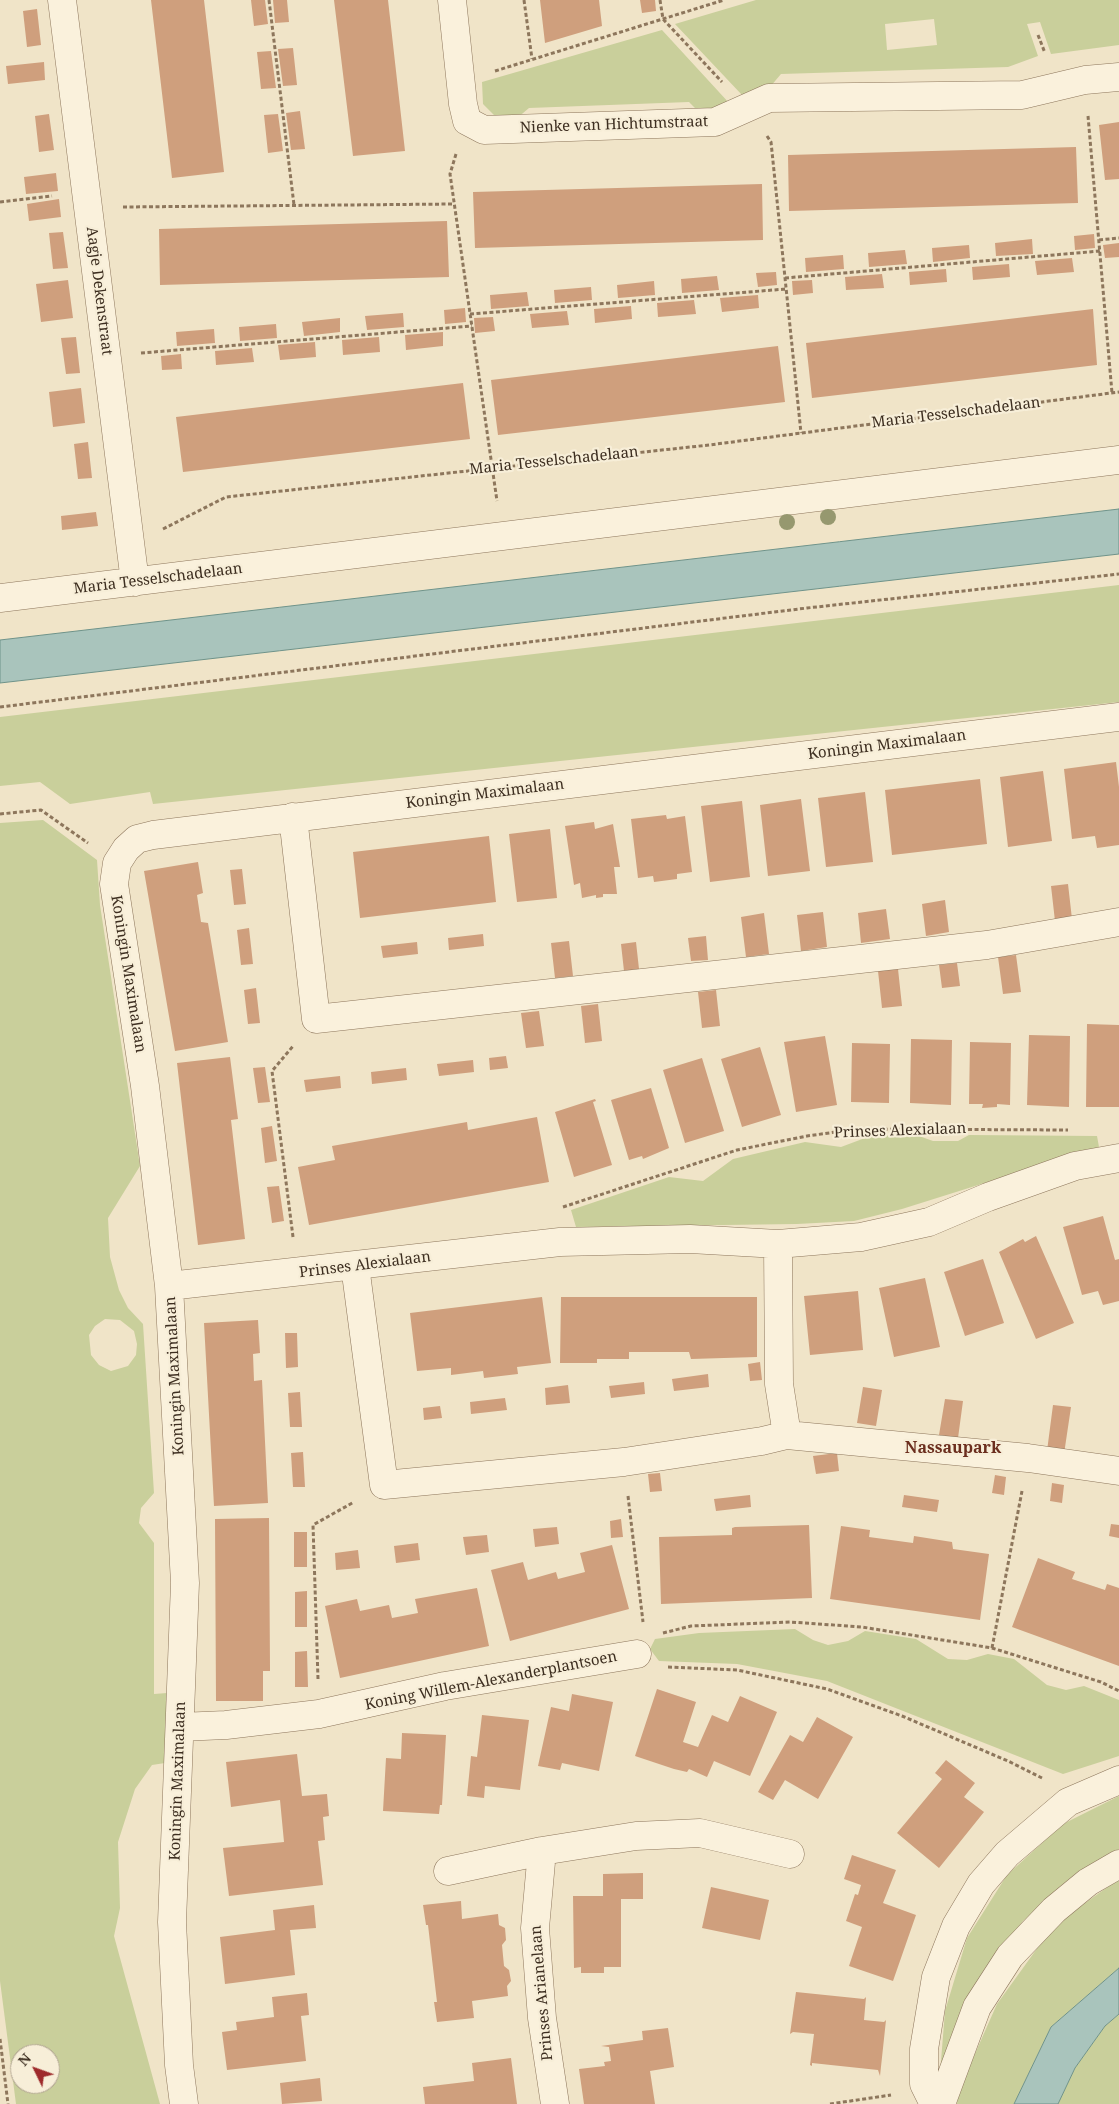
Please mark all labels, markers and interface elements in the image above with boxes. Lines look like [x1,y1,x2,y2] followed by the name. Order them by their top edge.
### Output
[519,113,709,137] street label: Nienke van Hichtumstraat
[82,226,116,356] street label: Aagje Dekenstraat
[871,394,1041,432] street label: Maria Tesselschadelaan
[469,443,639,479] street label: Maria Tesselschadelaan
[73,560,243,598] street label: Maria Tesselschadelaan
[807,726,967,764] street label: Koningin Maximalaan
[405,775,565,813] street label: Koningin Maximalaan
[107,894,149,1054] street label: Koningin Maximalaan
[834,1120,966,1142] street label: Prinses Alexialaan
[298,1248,432,1282] street label: Prinses Alexialaan
[162,1296,188,1456] street label: Koningin Maximalaan
[905,1438,1001,1458] district label: Nassaupark
[363,1648,619,1714] street label: Koning Willem-Alexanderplantsoen
[166,1701,190,1861] street label: Koningin Maximalaan
[527,1925,557,2061] street label: Prinses Arianelaan
[10,2044,60,2094] north arrow
[13,2049,35,2070] text: N

